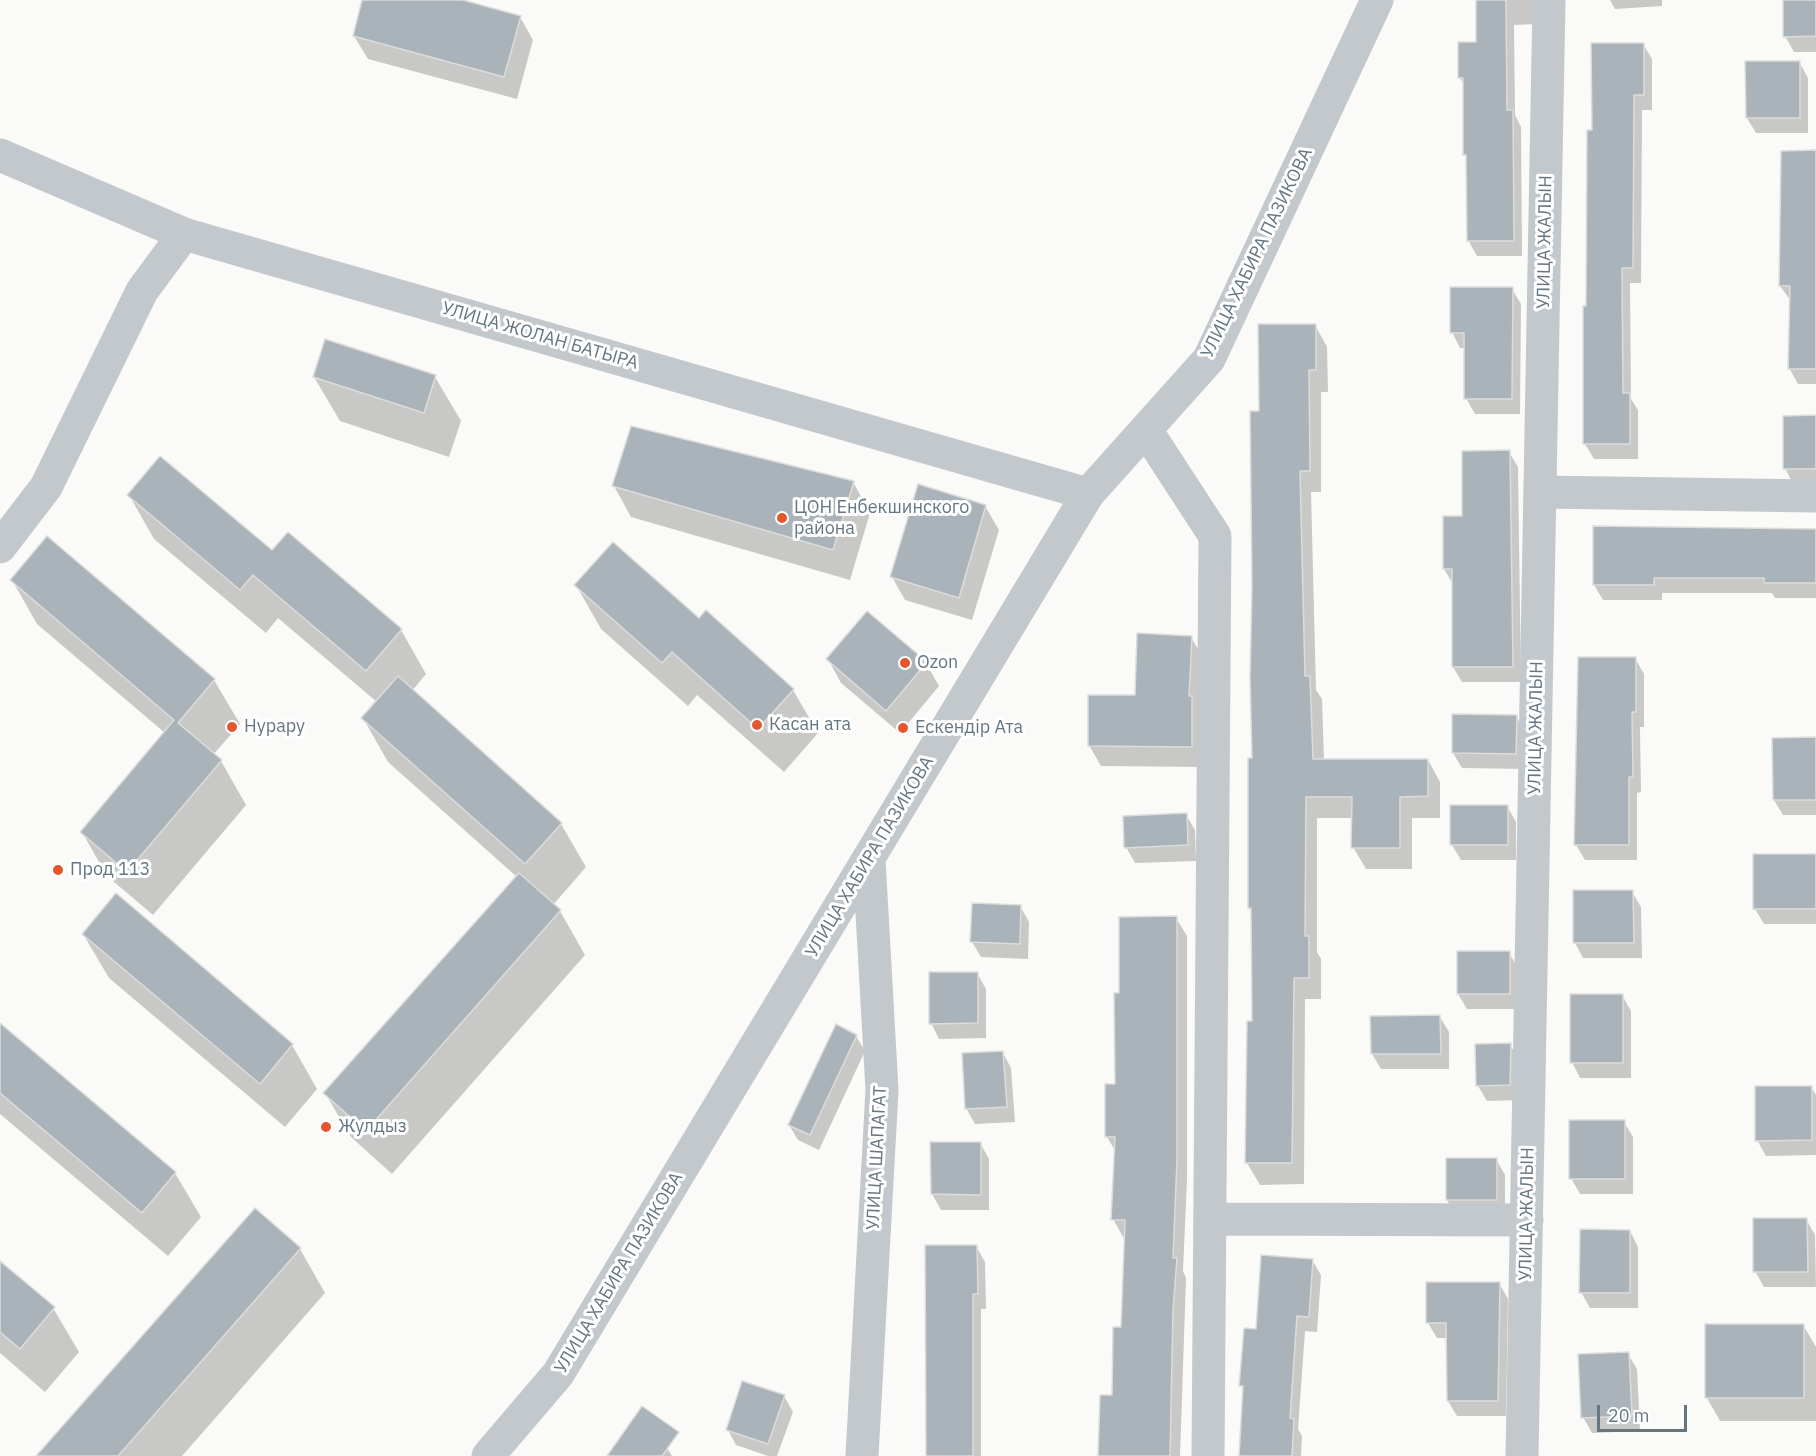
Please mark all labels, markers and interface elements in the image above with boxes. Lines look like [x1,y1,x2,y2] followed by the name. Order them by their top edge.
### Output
[1197,144,1317,362] street label: УЛИЦА ХАБИРА ПАЗИКОВА
[1533,175,1557,309] street label: УЛИЦА ЖАЛЫН
[439,298,641,374] street label: УЛИЦА ЖОЛАН БАТЫРА
[794,497,969,540] place label: ЦОН Енбекшинского района
[775,511,789,525] marker: ЦОН Енбекшинского района
[917,652,958,674] place label: Ozon
[898,656,912,670] marker: Ozon
[1524,661,1548,795] street label: УЛИЦА ЖАЛЫН
[769,714,851,736] place label: Касан ата
[244,716,305,738] place label: Нурару
[915,717,1023,739] place label: Ескендір Ата
[750,718,764,732] marker: Касан ата
[225,720,239,734] marker: Нурару
[896,721,910,735] marker: Ескендір Ата
[801,752,939,962] street label: УЛИЦА ХАБИРА ПАЗИКОВА
[70,859,150,881] place label: Прод 113
[51,863,65,877] marker: Прод 113
[862,1085,892,1231] street label: УЛИЦА ШАПАГАТ
[338,1116,407,1138] place label: Жулдыз
[319,1120,333,1134] marker: Жулдыз
[1515,1147,1539,1281] street label: УЛИЦА ЖАЛЫН
[550,1168,688,1378] street label: УЛИЦА ХАБИРА ПАЗИКОВА
[1600,1393,1690,1431] scale bar
[1608,1404,1650,1427] text: 20 m

